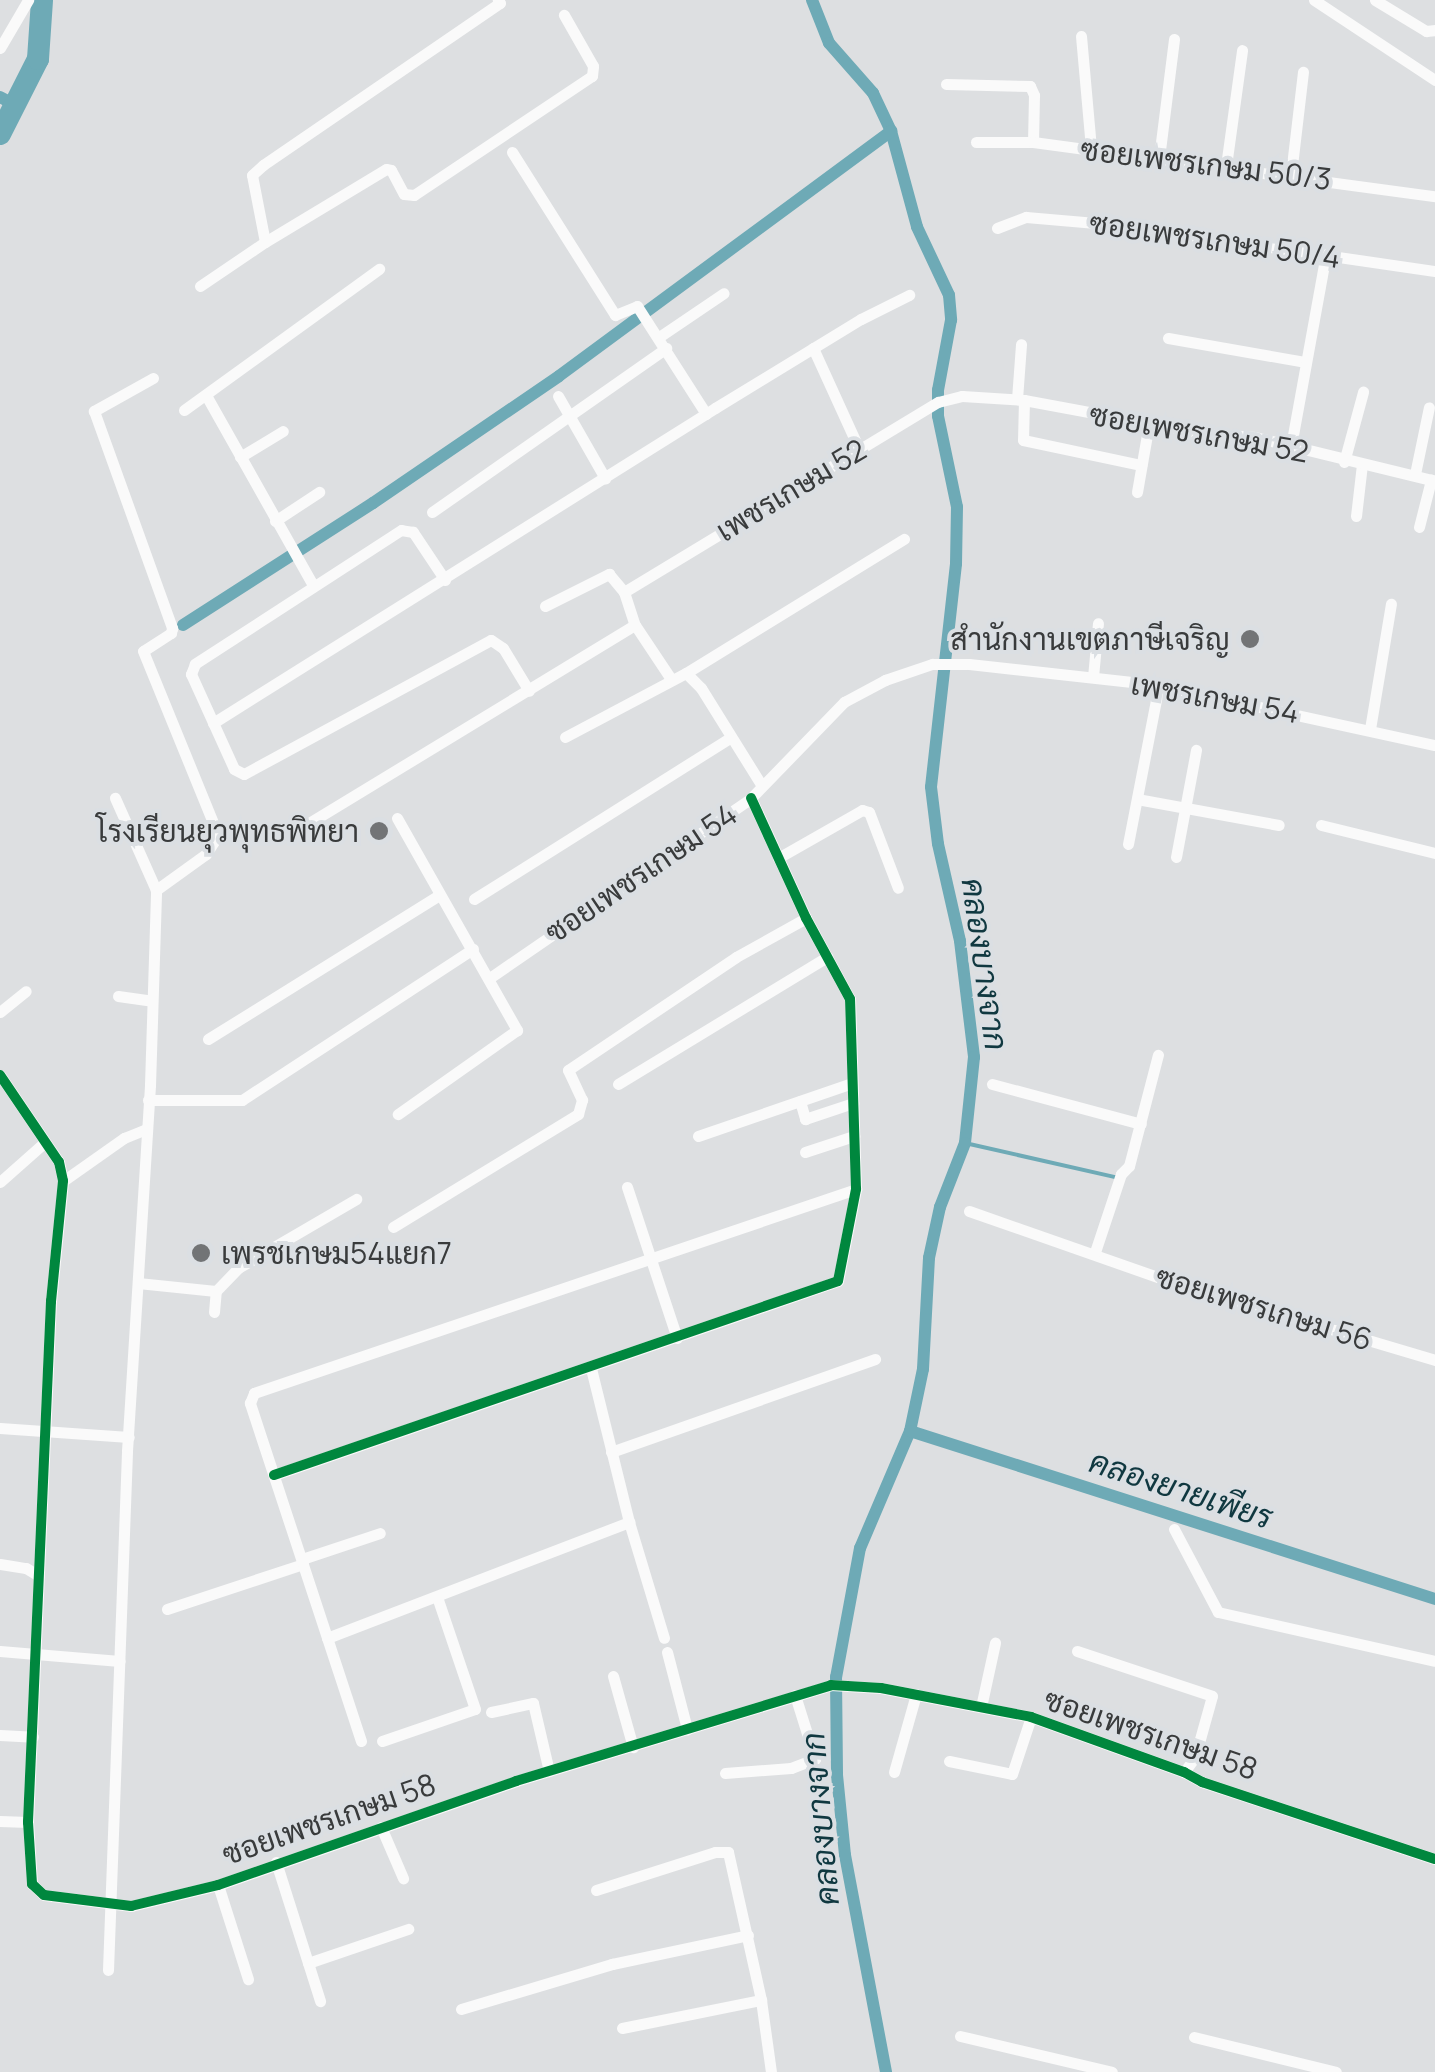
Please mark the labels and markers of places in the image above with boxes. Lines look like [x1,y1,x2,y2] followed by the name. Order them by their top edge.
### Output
[950,621,1230,657] place label: สำนักงานเขตภาษีเจริญ
[1239,628,1261,650] marker: สำนักงานเขตภาษีเจริญ
[96,813,359,849] place label: โรงเรียนยุวพุทธพิทยา
[368,820,390,842] marker: โรงเรียนยุวพุทธพิทยา
[221,1235,452,1271] place label: เพรชเกษม54แยก7
[190,1242,212,1264] marker: เพรชเกษม54แยก7

